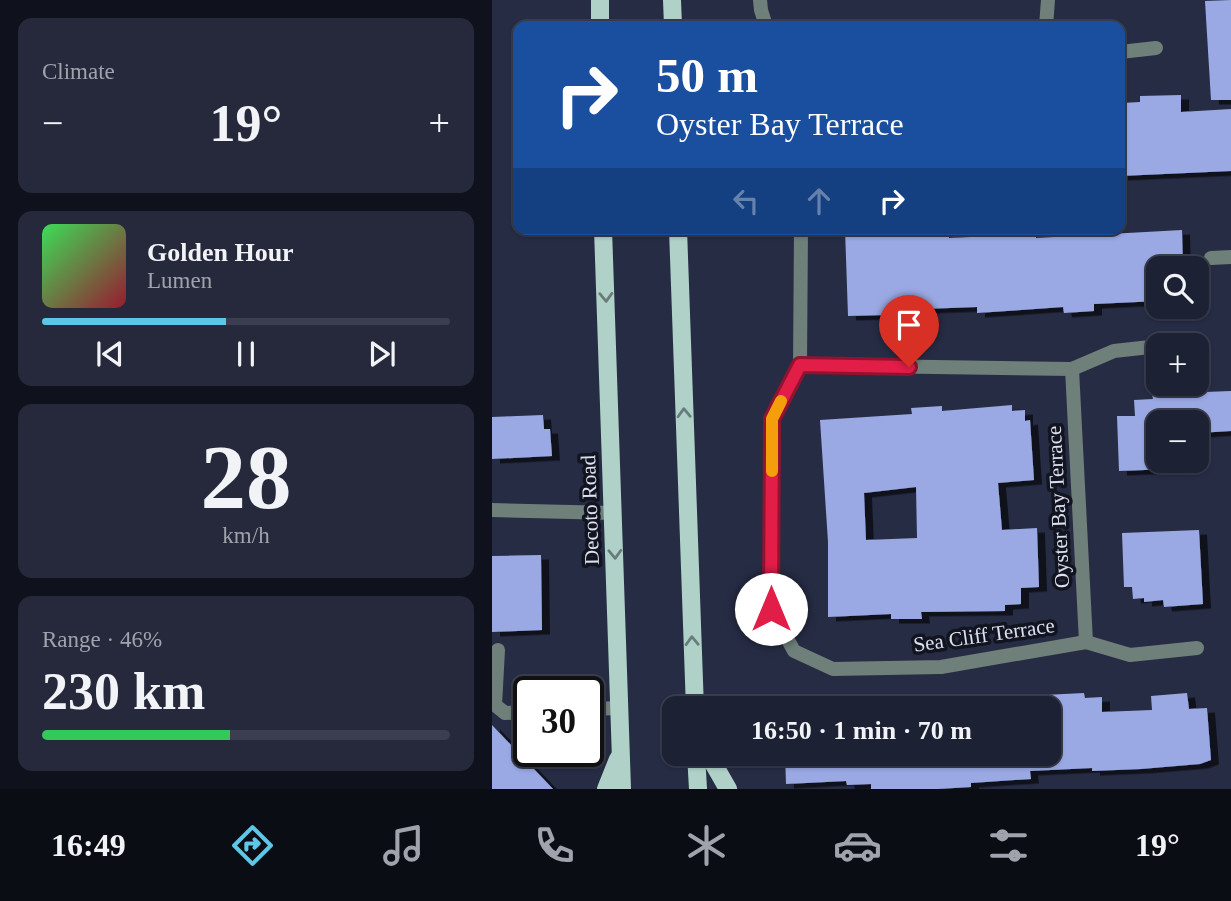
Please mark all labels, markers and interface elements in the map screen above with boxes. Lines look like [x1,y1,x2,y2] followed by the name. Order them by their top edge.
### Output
[656,48,758,103] text: 50 m
[541,49,632,140] icon: right
[42,59,115,84] text: Climate
[210,95,282,152] text: 19°
[42,102,63,144] text: −
[429,102,450,144] text: +
[656,106,904,142] text: Oyster Bay Terrace
[727,182,765,220] icon: left
[800,182,838,220] icon: ahead
[873,182,911,220] icon: right
[147,238,294,267] text: Golden Hour
[1146,256,1209,473] map controls
[1146,256,1209,319] button: search
[147,268,212,293] text: Lumen
[598,292,613,303] one-way arrow
[879,295,939,367] pin
[890,306,928,344] icon: arrive
[1146,333,1209,396] button: +
[91,335,129,373] icon: previous
[227,335,265,373] icon: pause
[363,335,401,373] icon: next
[677,407,692,418] one-way arrow
[1146,410,1209,473] button: −
[1042,425,1074,589] street label: Oyster Bay Terrace
[201,427,292,528] text: 28
[576,454,604,566] street label: Decoto Road
[222,523,270,548] text: km/h
[607,548,622,559] one-way arrow
[734,572,808,646] position arrow
[912,613,1056,657] street label: Sea Cliff Terrace
[42,627,162,652] text: Range · 46%
[685,635,700,646] one-way arrow
[42,663,205,720] text: 230 km
[513,676,604,767] speed limit sign: 30
[751,716,972,745] text: 16:50 · 1 min · 70 m
[228,821,277,870] icon: directions
[379,821,428,870] icon: music
[530,821,579,870] icon: phone
[682,821,731,870] icon: climate
[833,821,882,870] icon: car
[984,821,1033,870] icon: filters
[51,827,126,863] text: 16:49
[1135,827,1180,863] text: 19°

